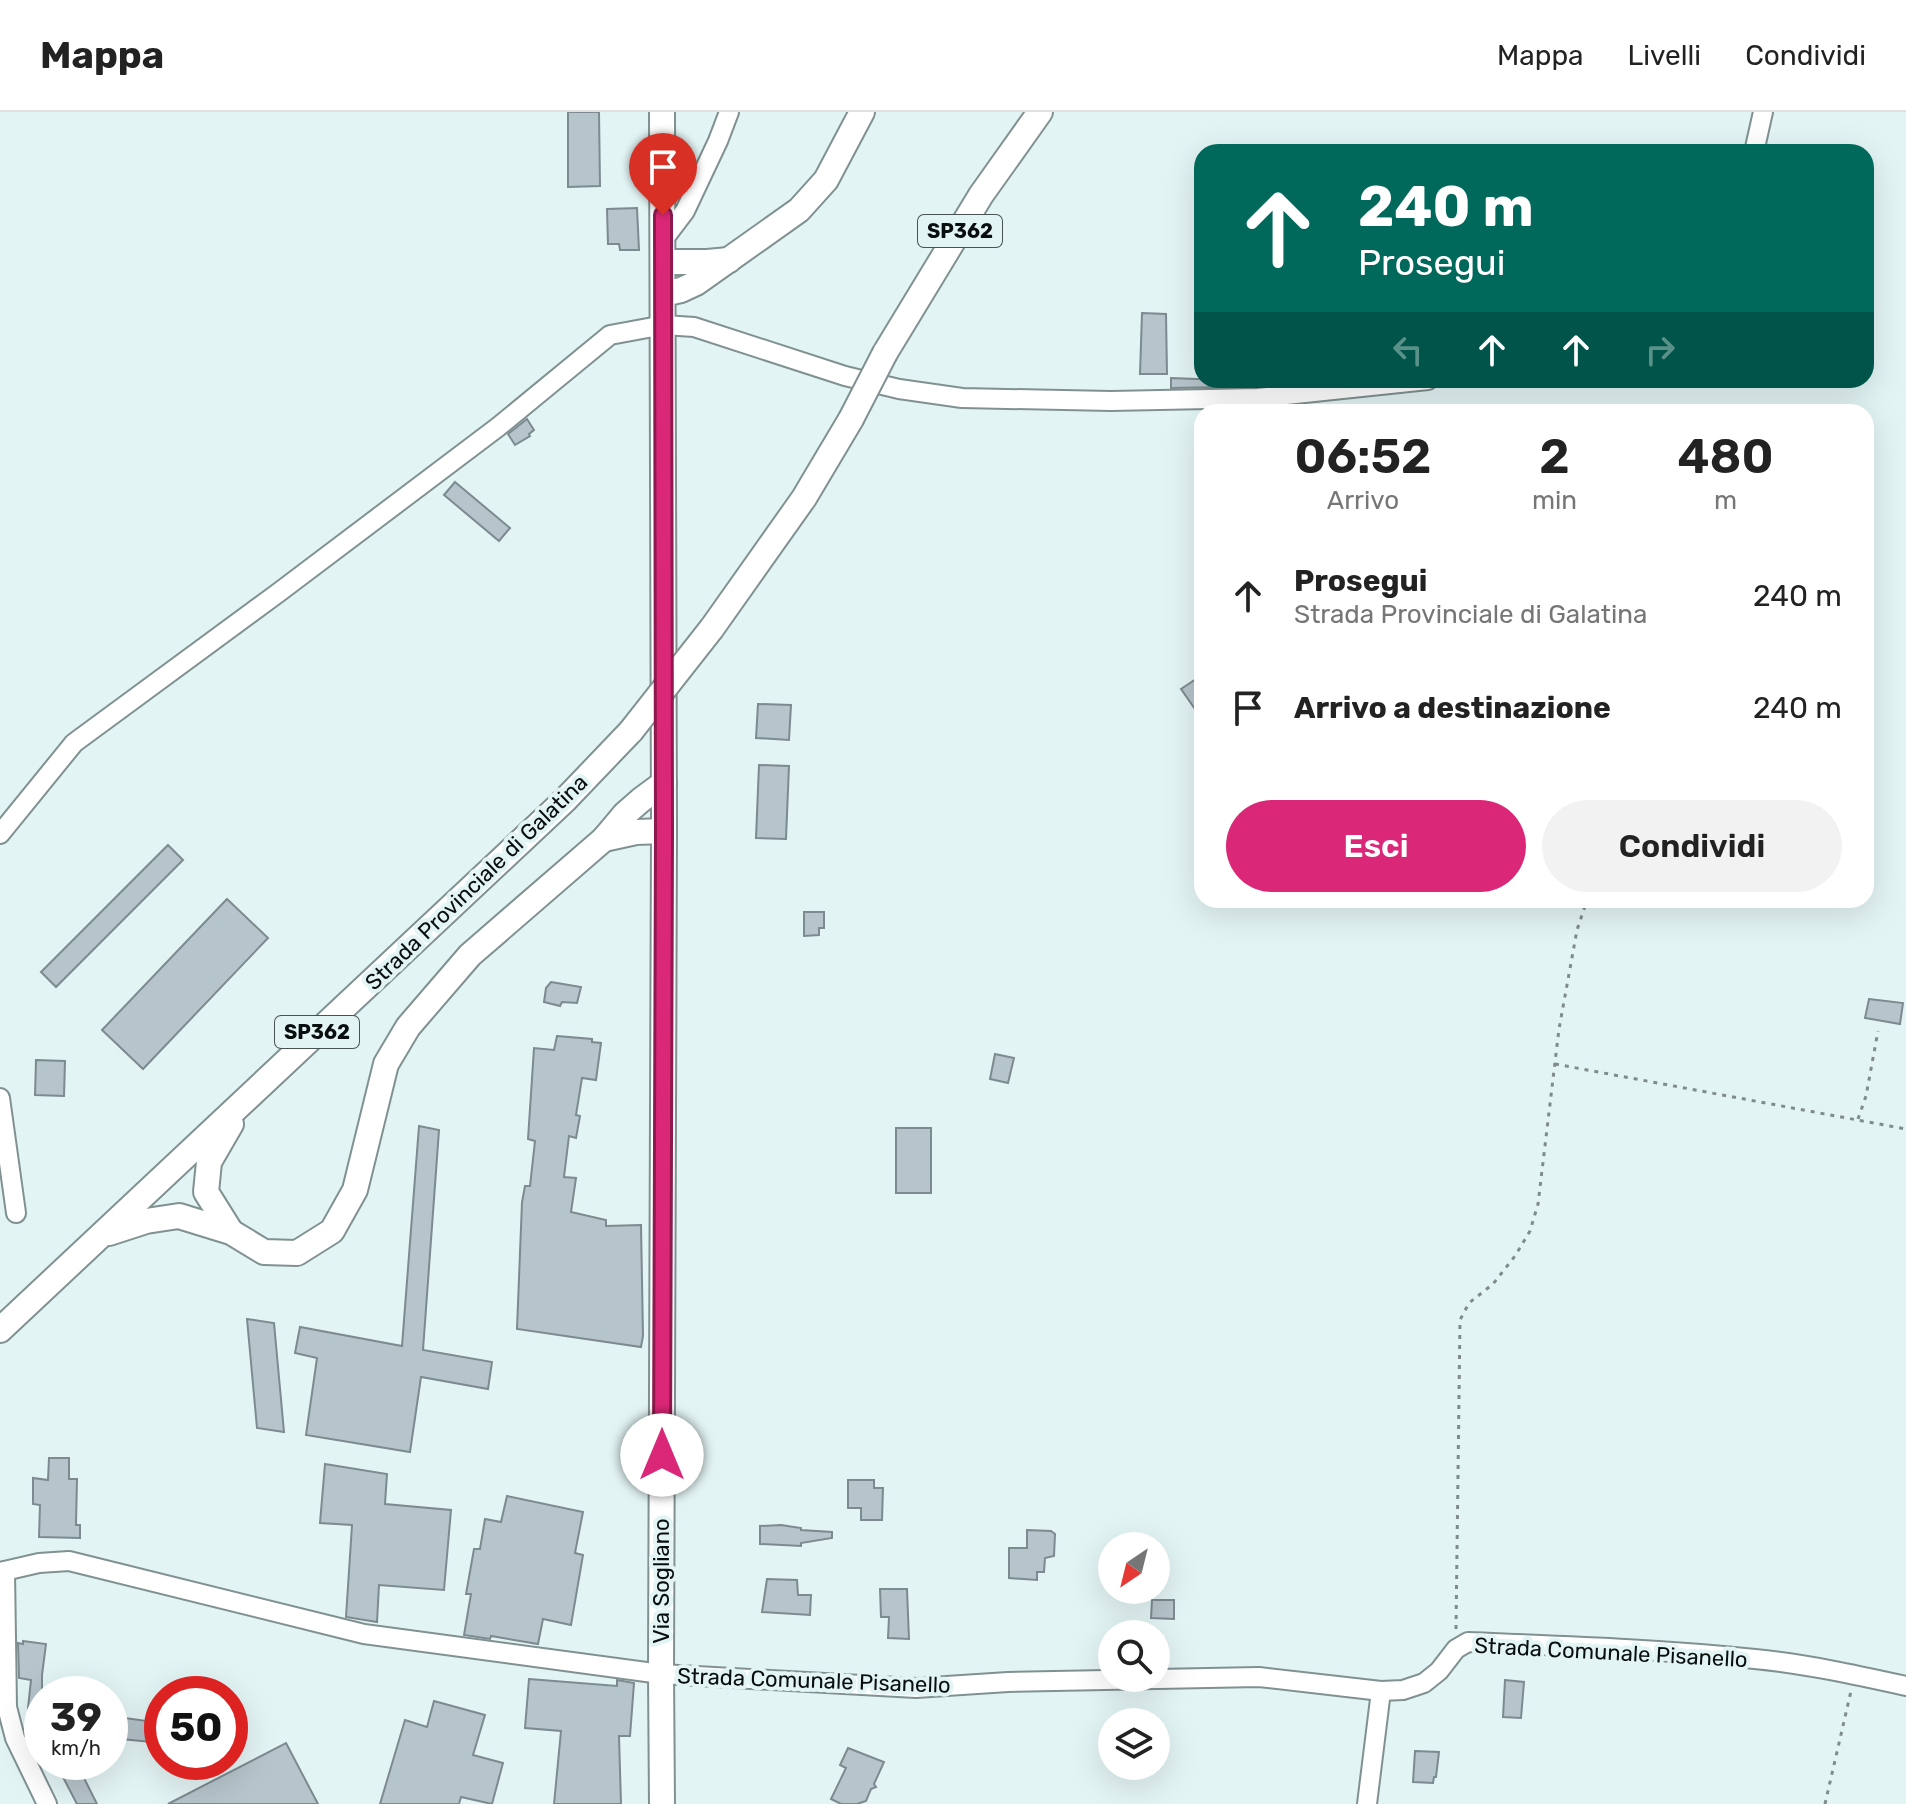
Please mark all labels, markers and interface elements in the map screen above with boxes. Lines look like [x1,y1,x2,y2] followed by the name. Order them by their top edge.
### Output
[40,32,164,78] text: Mappa
[1497,39,1584,72] text: Mappa
[1628,39,1701,72] text: Livelli
[1745,39,1866,72] text: Condividi
[629,133,697,215] pin
[641,145,685,189] icon: arrive
[1358,174,1534,240] text: 240 m
[1226,176,1330,280] icon: ahead
[918,215,1002,247] road number: SP362
[1358,241,1506,284] text: Prosegui
[1386,328,1430,372] icon: left
[1470,328,1514,372] icon: ahead
[1554,328,1598,372] icon: ahead
[1638,328,1682,372] icon: right
[1294,428,1431,485] text: 06:52
[1539,428,1570,485] text: 2
[1677,428,1774,485] text: 480
[1327,485,1399,516] text: Arrivo
[1532,485,1577,516] text: min
[1714,485,1737,516] text: m
[1294,563,1427,599] text: Prosegui
[1226,574,1270,618] icon: ahead
[1753,578,1842,614] text: 240 m
[1294,599,1647,630] text: Strada Provinciale di Galatina
[1226,686,1270,730] icon: arrive
[1294,690,1611,726] text: Arrivo a destinazione
[1753,690,1842,726] text: 240 m
[359,769,593,996] street label: Strada Provinciale di Galatina
[1226,800,1526,892] button: Esci
[1542,800,1842,892] button: Condividi
[275,1016,359,1048] road number: SP362
[620,1413,704,1497] position arrow
[648,1518,675,1644] street label: Via Sogliano
[1098,1532,1170,1604] north arrow
[1098,1532,1170,1780] map controls
[1098,1620,1170,1692] button: search
[1474,1632,1748,1673] street label: Strada Comunale Pisanello
[677,1662,951,1699] street label: Strada Comunale Pisanello
[144,1676,248,1780] speed limit sign: 50
[50,1694,102,1741] text: 39
[1098,1708,1170,1780] button: layers
[51,1736,101,1760] text: km/h

